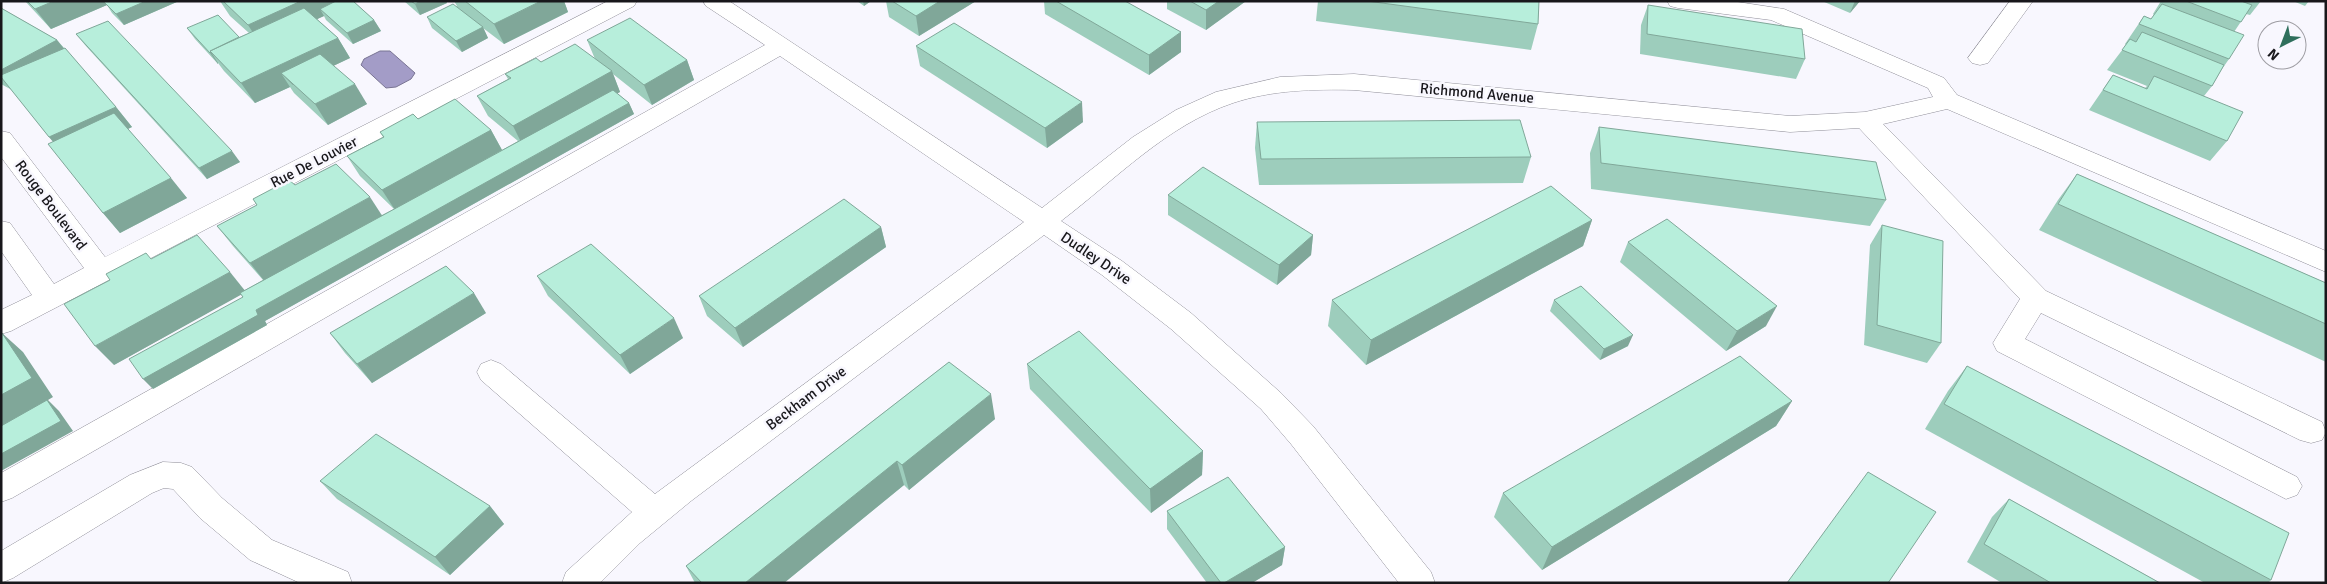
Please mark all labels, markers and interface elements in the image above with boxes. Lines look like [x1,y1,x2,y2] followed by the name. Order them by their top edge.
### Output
[2257,20,2307,70] north arrow
[2264,45,2283,64] text: N
[1419,79,1535,107] street label: Richmond Avenue
[267,132,361,192] street label: Rue De Louvier
[11,156,91,254] street label: Rouge Boulevard
[1057,228,1135,288] street label: Dudley Drive
[762,362,850,434] street label: Beckham Drive

